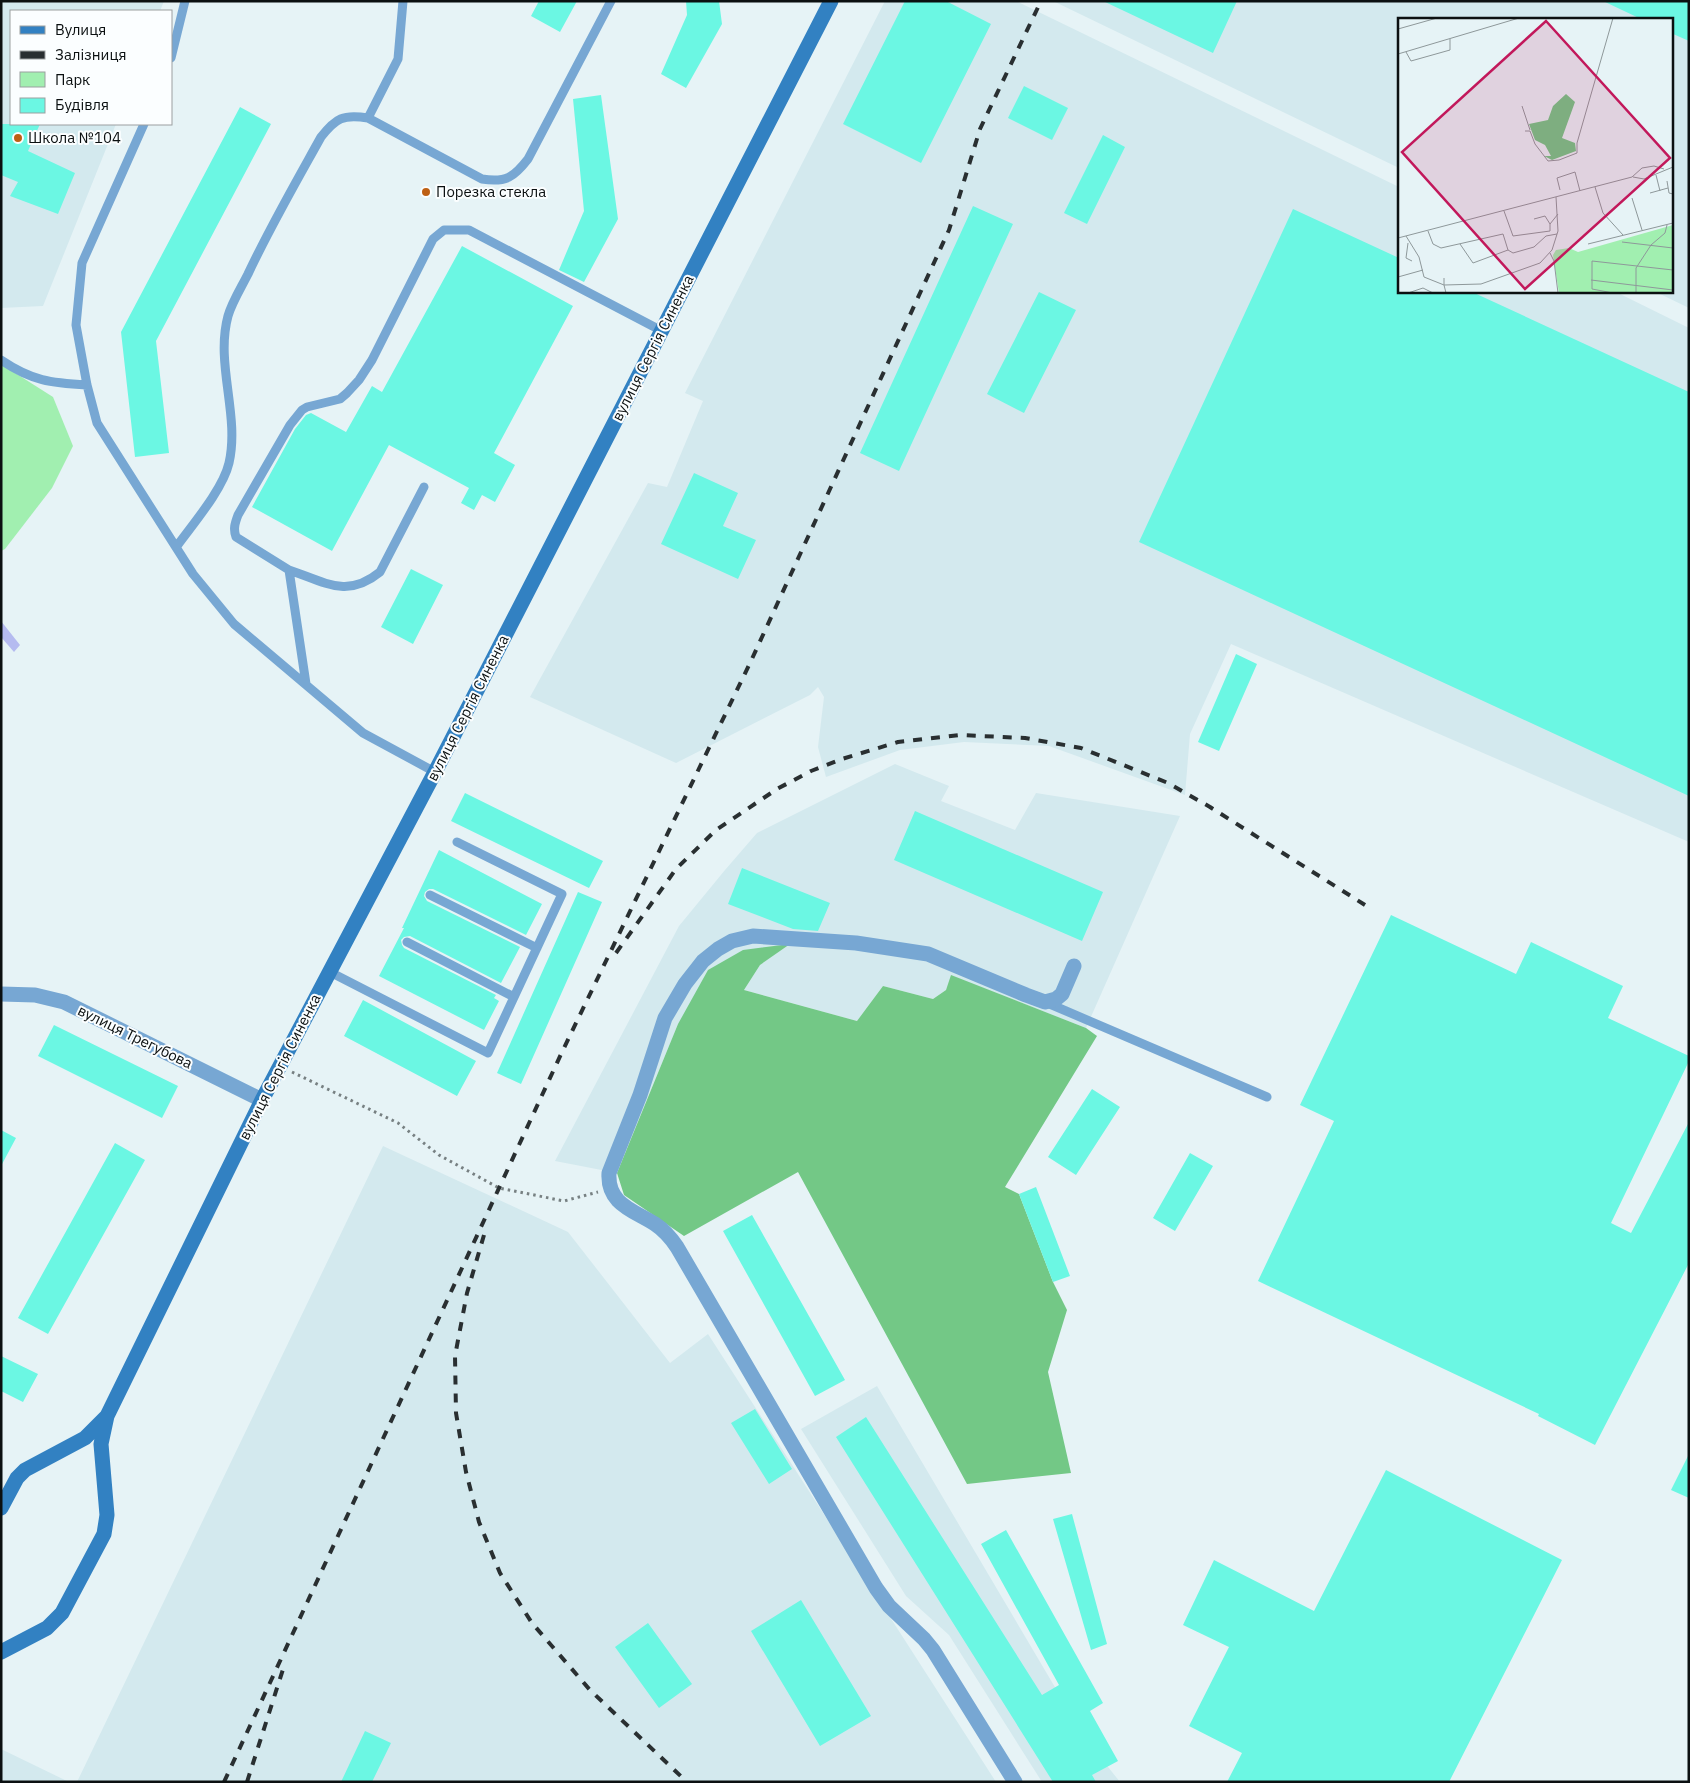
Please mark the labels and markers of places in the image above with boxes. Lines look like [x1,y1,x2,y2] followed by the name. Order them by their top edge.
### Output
[28,128,121,147] place label: Школа №104
[12,132,24,144] marker: Школа №104
[436,182,546,201] place label: Порезка стекла
[420,186,432,198] marker: Порезка стекла

